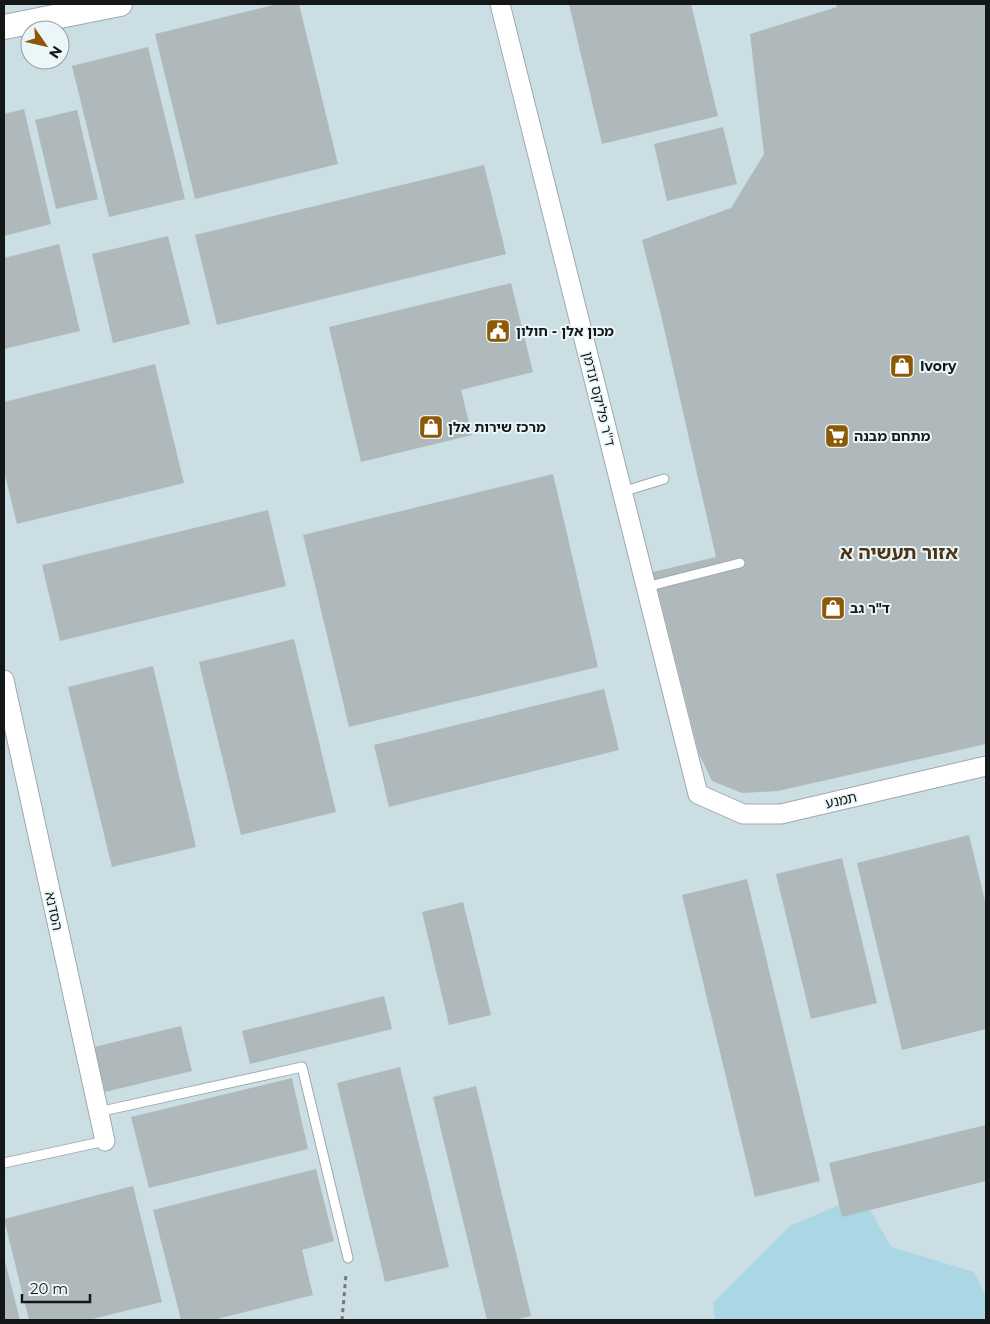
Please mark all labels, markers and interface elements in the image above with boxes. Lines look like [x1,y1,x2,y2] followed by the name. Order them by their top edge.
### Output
[20,20,70,70] north arrow
[45,43,66,62] text: N
[485,318,511,344] public building icon: מכון אלן - חולון
[516,322,614,340] place label: מכון אלן - חולון
[579,350,620,448] street label: ד''ר פליקס זנדמן
[889,353,915,379] shop icon: Ivory
[920,357,957,375] place label: Ivory
[418,414,444,440] shop icon: מרכז שירות אלן
[448,418,546,436] place label: מרכז שירות אלן
[824,423,850,449] supermarket icon: מתחם מבנה
[854,427,931,445] place label: מתחם מבנה
[840,541,958,564] district label: אזור תעשיה א
[820,595,846,621] shop icon: ד"ר גב
[850,599,890,617] place label: ד"ר גב
[823,788,859,812] street label: תמנע
[41,890,67,932] street label: הסדנא
[22,1272,90,1304] scale bar
[30,1279,68,1298] text: 20 m

